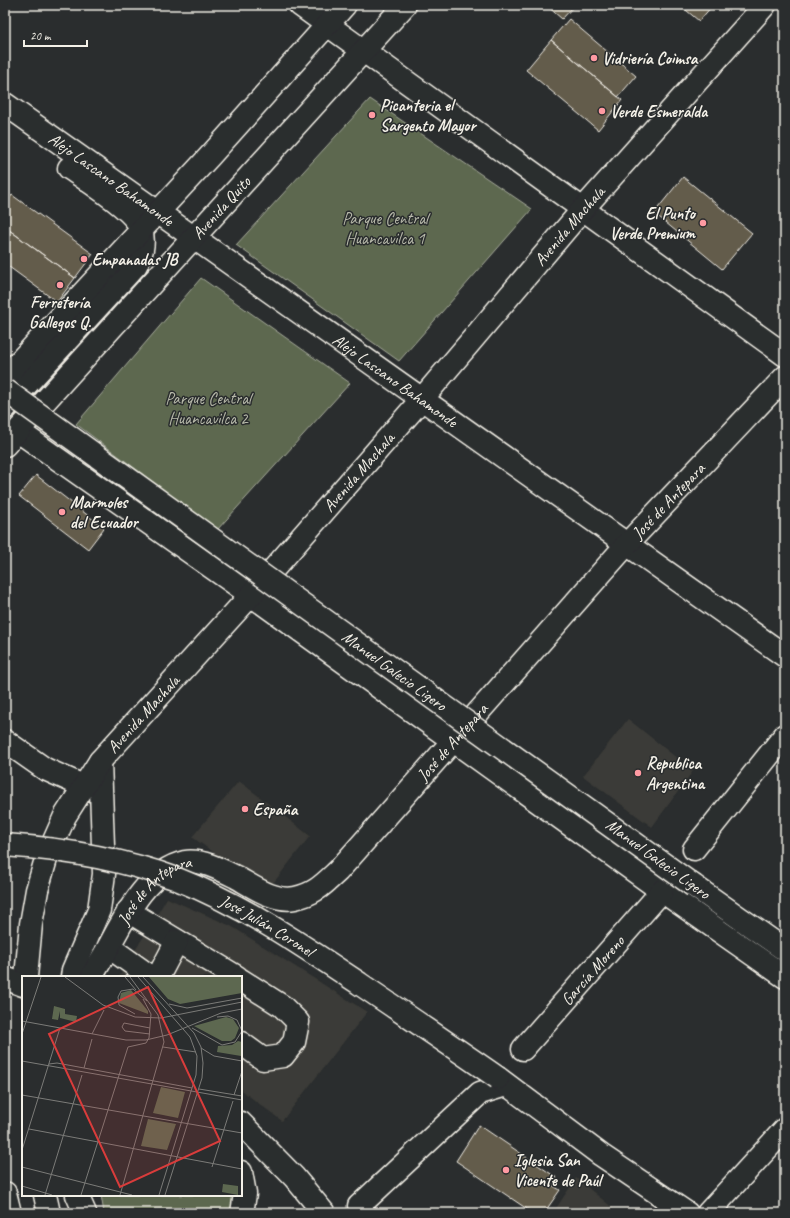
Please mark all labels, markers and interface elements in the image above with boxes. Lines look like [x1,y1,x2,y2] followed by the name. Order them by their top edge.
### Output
[24,22,87,48] scale bar
[30,28,52,44] text: 20 m
[602,48,699,69] place label: Vidriería Coimsa
[589,53,599,63] marker: Vidriería Coimsa
[380,95,477,136] place label: Picanteria el Sargento Mayor
[610,101,709,122] place label: Verde Esmeralda
[597,106,607,116] marker: Verde Esmeralda
[367,110,377,120] marker: Picanteria el Sargento Mayor
[45,128,179,231] street label: Alejo Lascano Bahamonde
[187,171,256,243] street label: Avenida Quito
[529,180,610,270] street label: Avenida Machala
[609,203,697,244] place label: El Punto Verde Premium
[342,208,431,249] park label: Parque Central Huancavilca 1
[698,218,708,228] marker: El Punto Verde Premium
[92,249,179,270] place label: Empanadas JB
[79,254,89,264] marker: Empanadas JB
[55,280,65,290] marker: Ferretería Gallegos Q.
[29,292,92,333] place label: Ferretería Gallegos Q.
[329,329,463,432] street label: Alejo Lascano Bahamonde
[165,388,254,429] park label: Parque Central Huancavilca 2
[318,426,400,516] street label: Avenida Machala
[626,457,710,544] street label: José de Antepara
[70,492,140,533] place label: Marmoles del Ecuador
[57,507,67,517] marker: Marmoles del Ecuador
[338,626,452,716] street label: Manuel Galecio Ligero
[102,669,185,757] street label: Avenida Machala
[411,697,493,786] street label: José de Antepara
[646,753,706,794] place label: Republica Argentina
[633,768,643,778] marker: Republica Argentina
[253,799,299,820] place label: España
[240,804,250,814] marker: España
[602,814,715,904] street label: Manuel Galecio Ligero
[112,851,194,929] street label: José de Antepara
[216,889,320,963] street label: José Julián Coronel
[556,930,629,1009] street label: García Moreno
[22,976,242,1196] inset map
[514,1150,605,1191] place label: Iglesia San Vicente de Paúl
[501,1165,511,1175] marker: Iglesia San Vicente de Paúl

